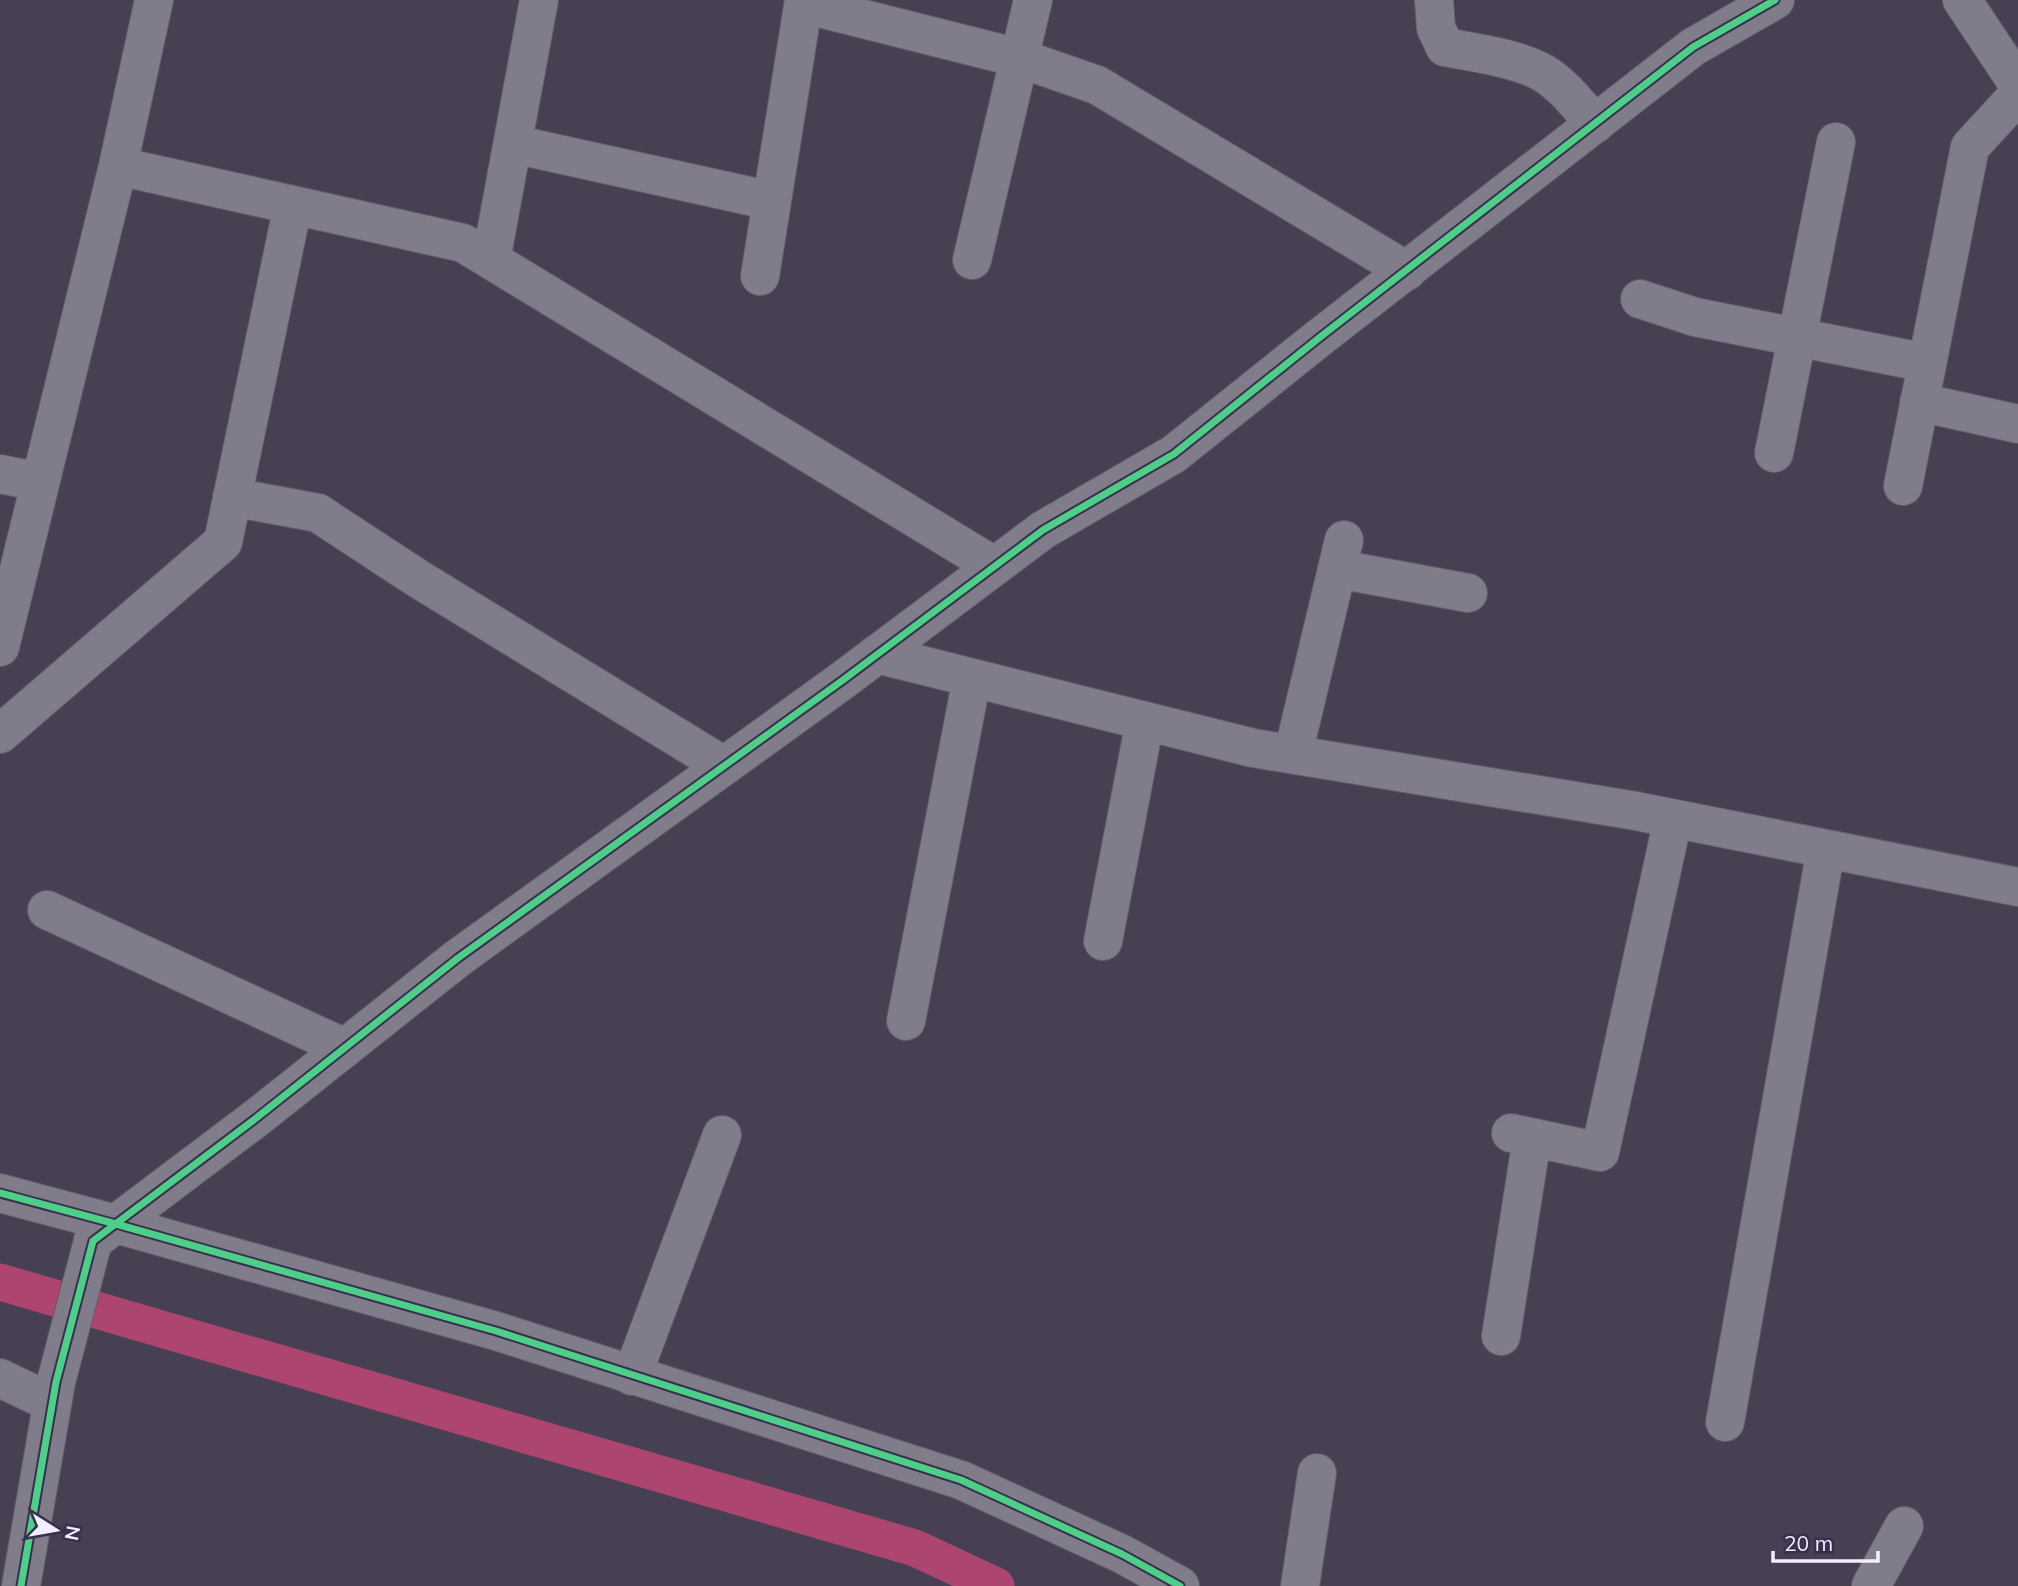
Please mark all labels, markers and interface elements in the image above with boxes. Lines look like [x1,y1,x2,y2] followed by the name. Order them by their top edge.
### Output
[21,1495,91,1565] north arrow
[1773,1520,1878,1564] scale bar
[60,1524,86,1543] text: N
[1784,1530,1833,1556] text: 20 m

